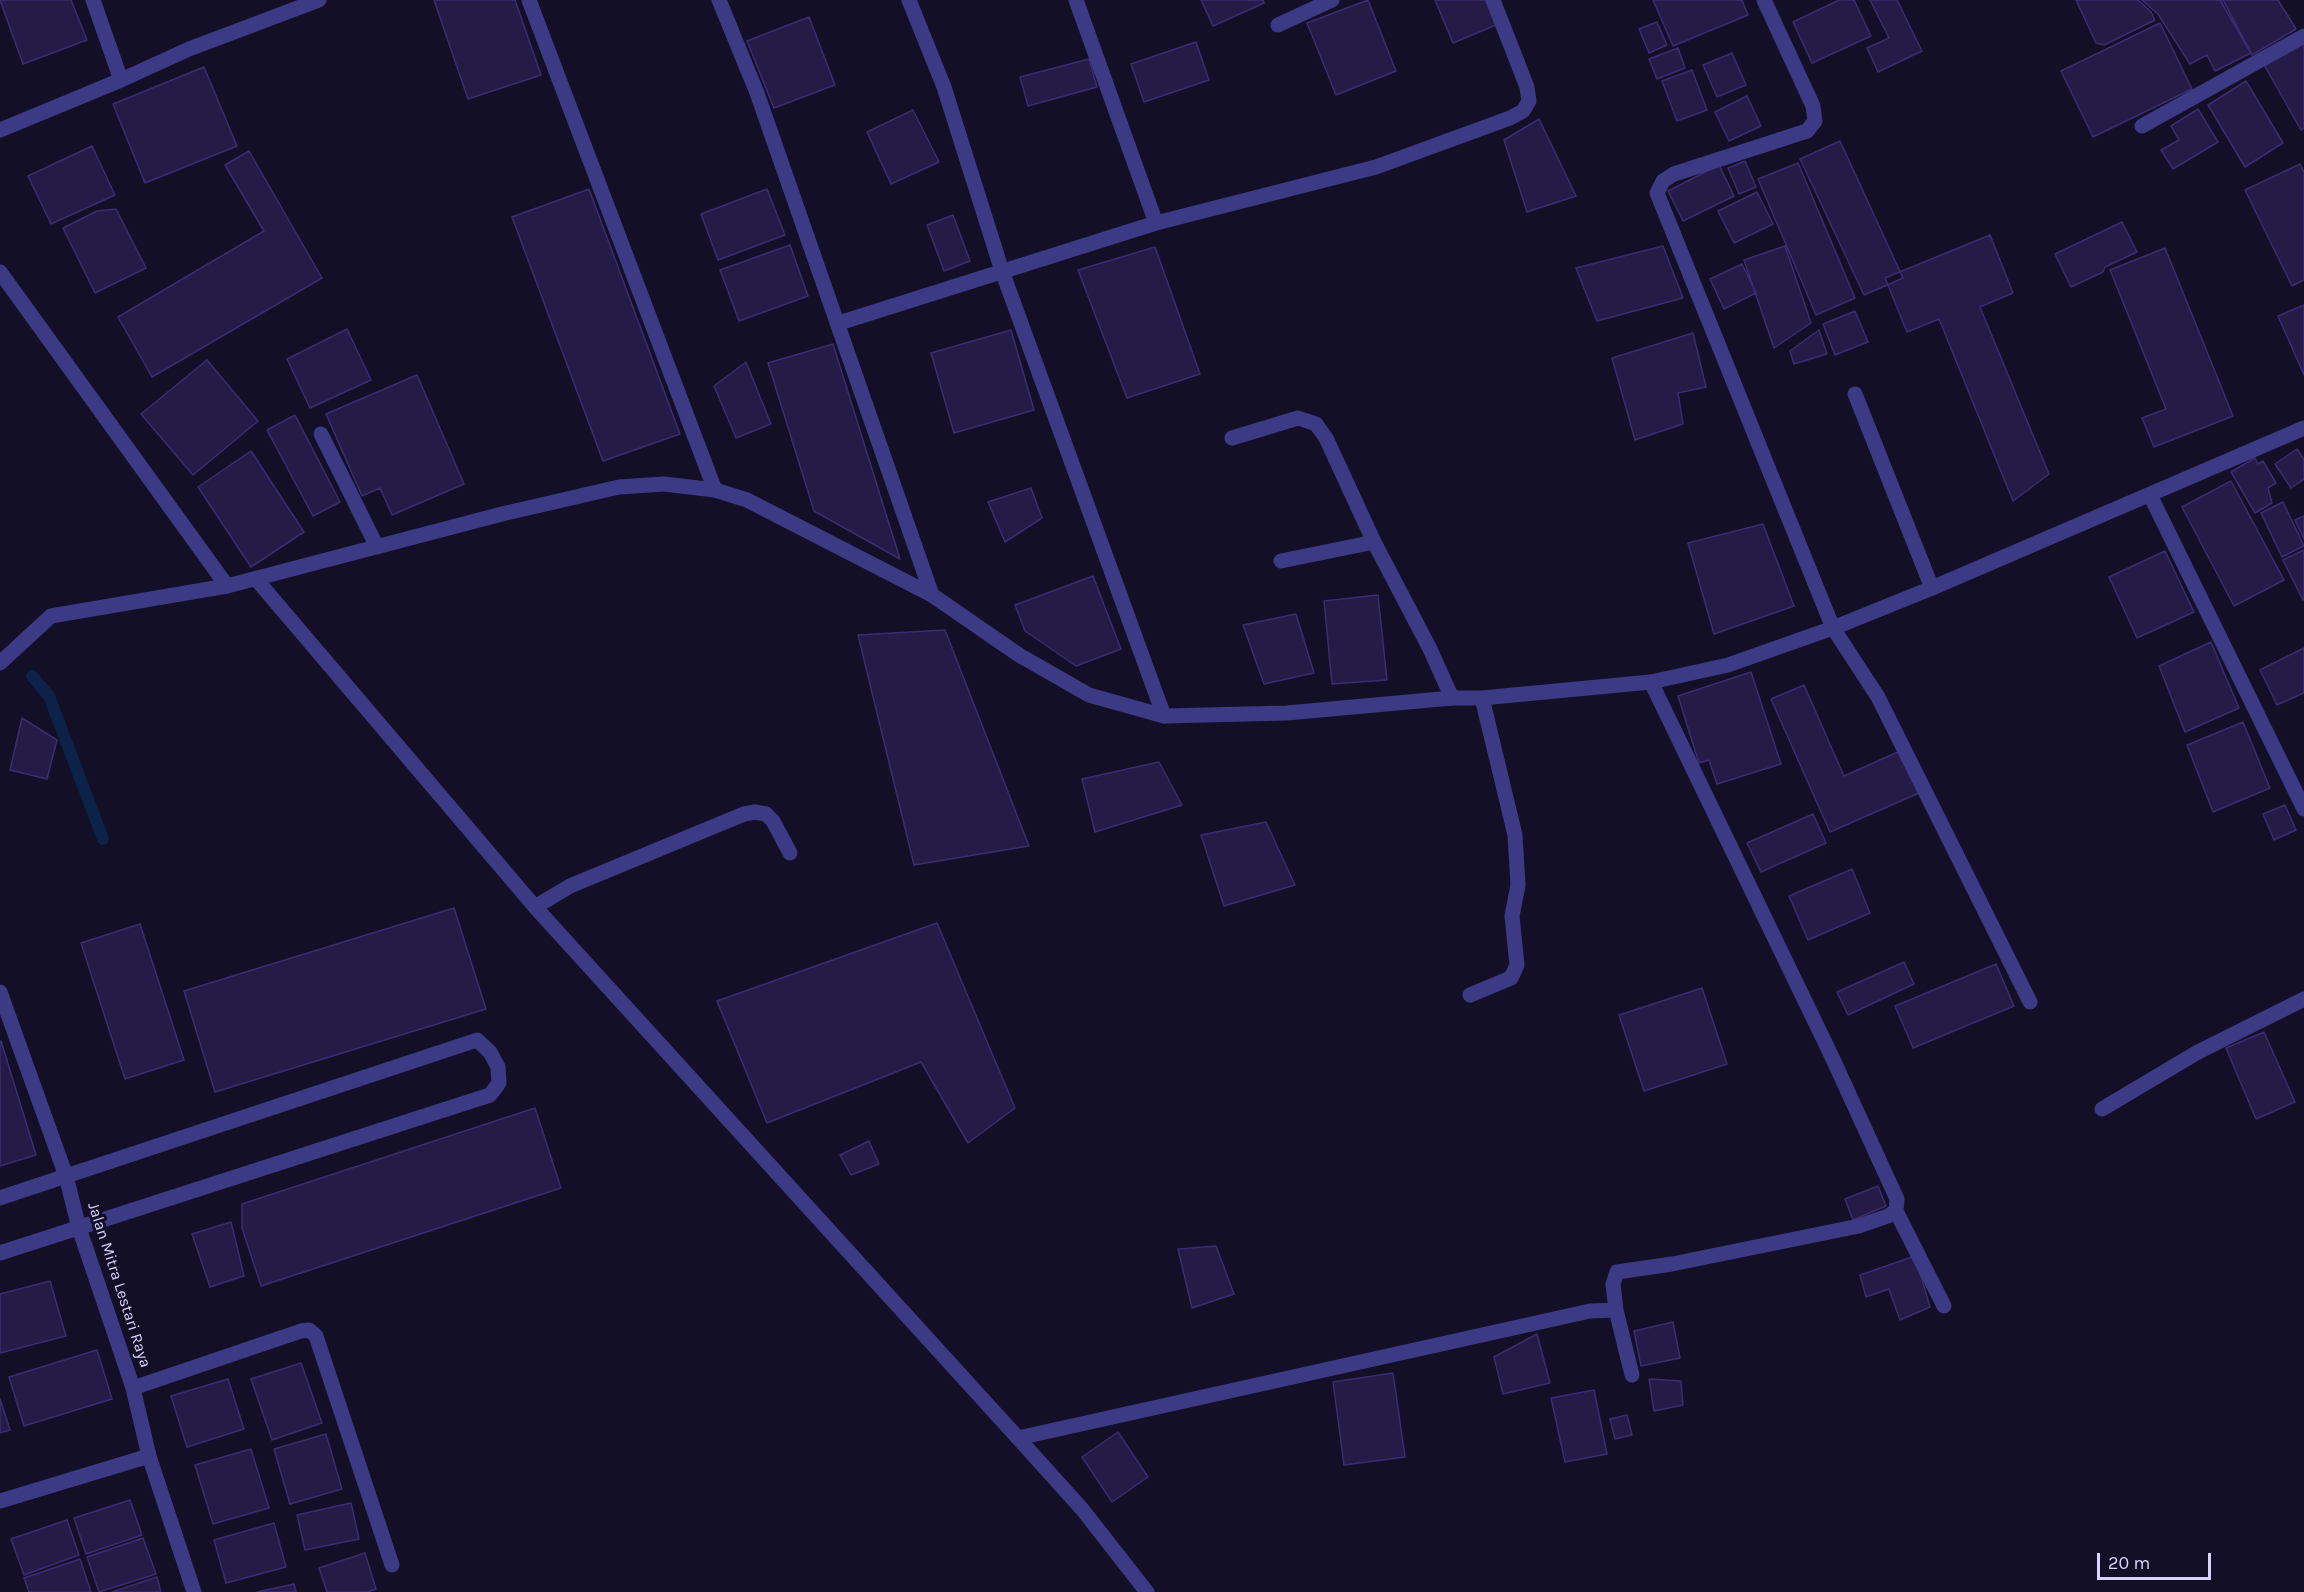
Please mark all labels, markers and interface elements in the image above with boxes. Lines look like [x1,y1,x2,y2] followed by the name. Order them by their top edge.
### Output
[83,1200,155,1370] street label: Jalan Mitra Lestari Raya
[2100,1541,2214,1579] scale bar
[2108,1552,2150,1574] text: 20 m

